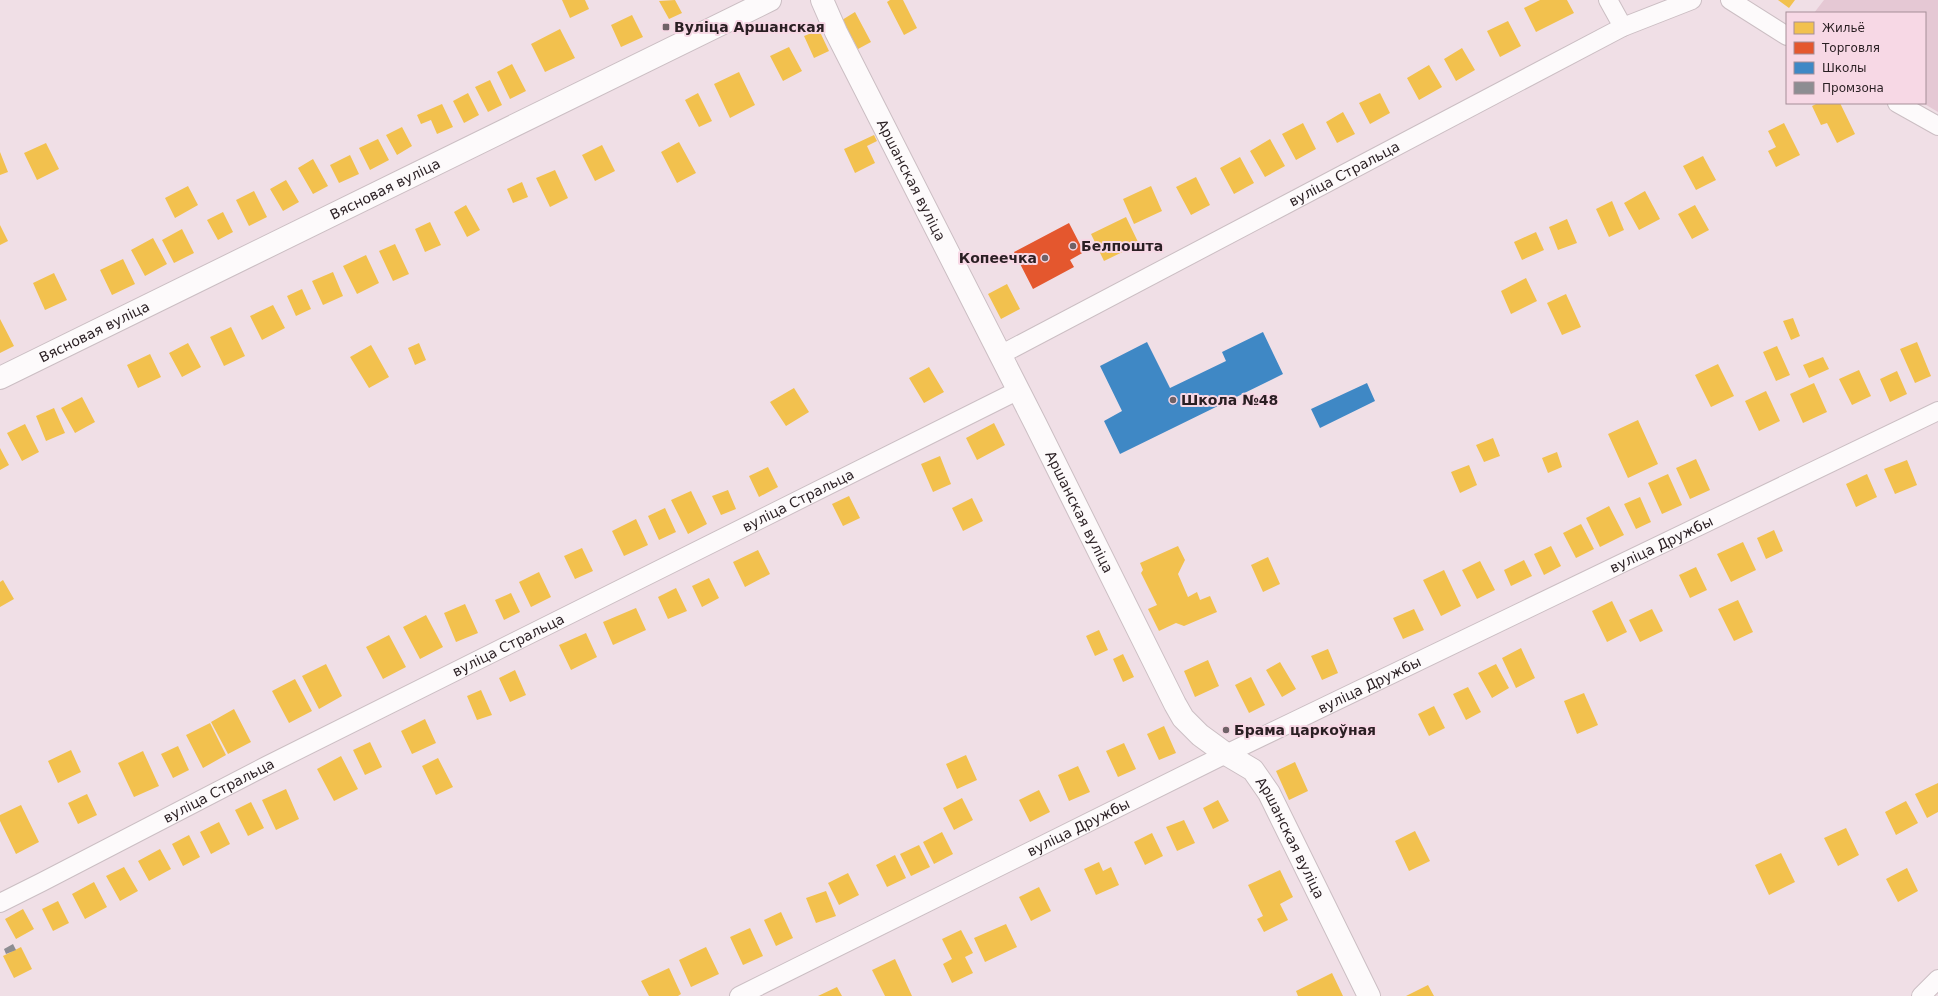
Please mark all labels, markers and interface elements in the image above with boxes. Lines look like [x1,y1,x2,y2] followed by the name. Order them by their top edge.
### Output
[1786,12,1926,104] legend
[674,19,825,35] place label: Вуліца Аршанская
[1822,21,1865,35] text: Жильё
[661,22,671,32] marker: Вуліца Аршанская
[1821,41,1880,55] text: Торговля
[1822,61,1867,75] text: Школы
[1822,81,1884,95] text: Промзона
[874,117,949,243] street label: Аршанская вуліца
[1286,138,1402,209] street label: вуліца Стральца
[327,155,443,223] street label: Вясновая вуліца
[1081,238,1163,254] place label: Белпошта
[1068,241,1078,251] marker: Белпошта
[959,250,1037,266] place label: Копеечка
[1040,253,1050,263] marker: Копеечка
[37,298,152,366] street label: Вясновая вуліца
[1181,392,1278,408] place label: Школа №48
[1168,395,1178,405] marker: Школа №48
[1042,448,1116,576] street label: Аршанская вуліца
[740,466,857,535] street label: вуліца Стральца
[1607,513,1715,576] street label: вуліца Дружбы
[450,610,567,680] street label: вуліца Стральца
[1315,653,1424,717] street label: вуліца Дружбы
[1234,722,1376,738] place label: Брама царкоўная
[1221,725,1231,735] marker: Брама царкоўная
[161,755,277,826] street label: вуліца Стральца
[1252,774,1328,901] street label: Аршанская вуліца
[1024,795,1132,860] street label: вуліца Дружбы

